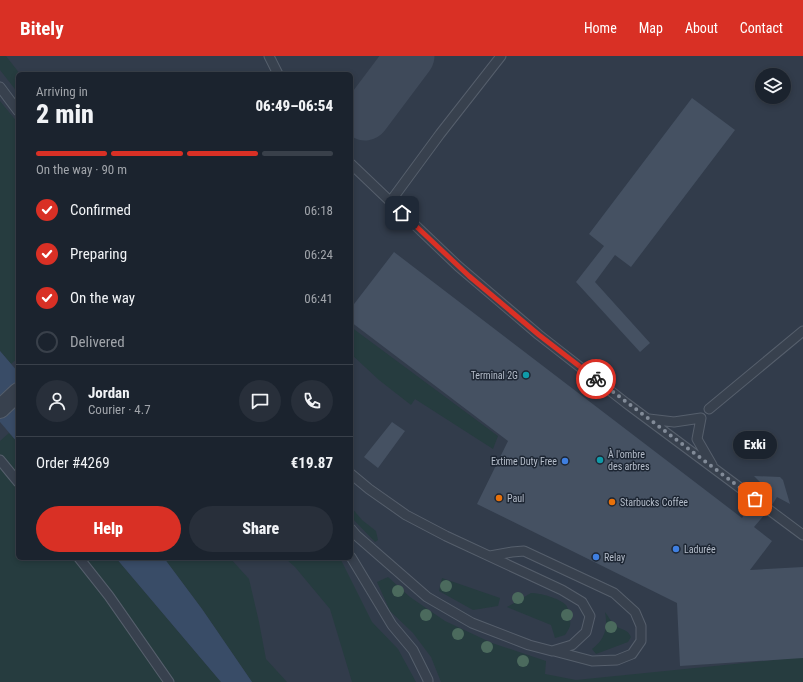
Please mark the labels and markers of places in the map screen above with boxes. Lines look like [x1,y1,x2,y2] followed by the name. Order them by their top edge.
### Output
[385,196,419,230] pin
[471,370,518,381] place label: Terminal 2G
[521,370,531,380] marker: Terminal 2G
[733,431,777,459] callout: Exki
[608,448,650,472] place label: À l'ombre des arbres
[595,455,605,465] marker: À l'ombre des arbres
[491,456,557,467] place label: Extime Duty Free
[560,456,570,466] marker: Extime Duty Free
[738,482,772,516] pin
[494,493,504,503] marker: Paul
[507,493,524,504] place label: Paul
[607,497,617,507] marker: Starbucks Coffee
[620,497,688,508] place label: Starbucks Coffee
[671,544,681,554] marker: Ladurée
[684,544,716,555] place label: Ladurée
[591,552,601,562] marker: Relay
[604,552,625,563] place label: Relay

